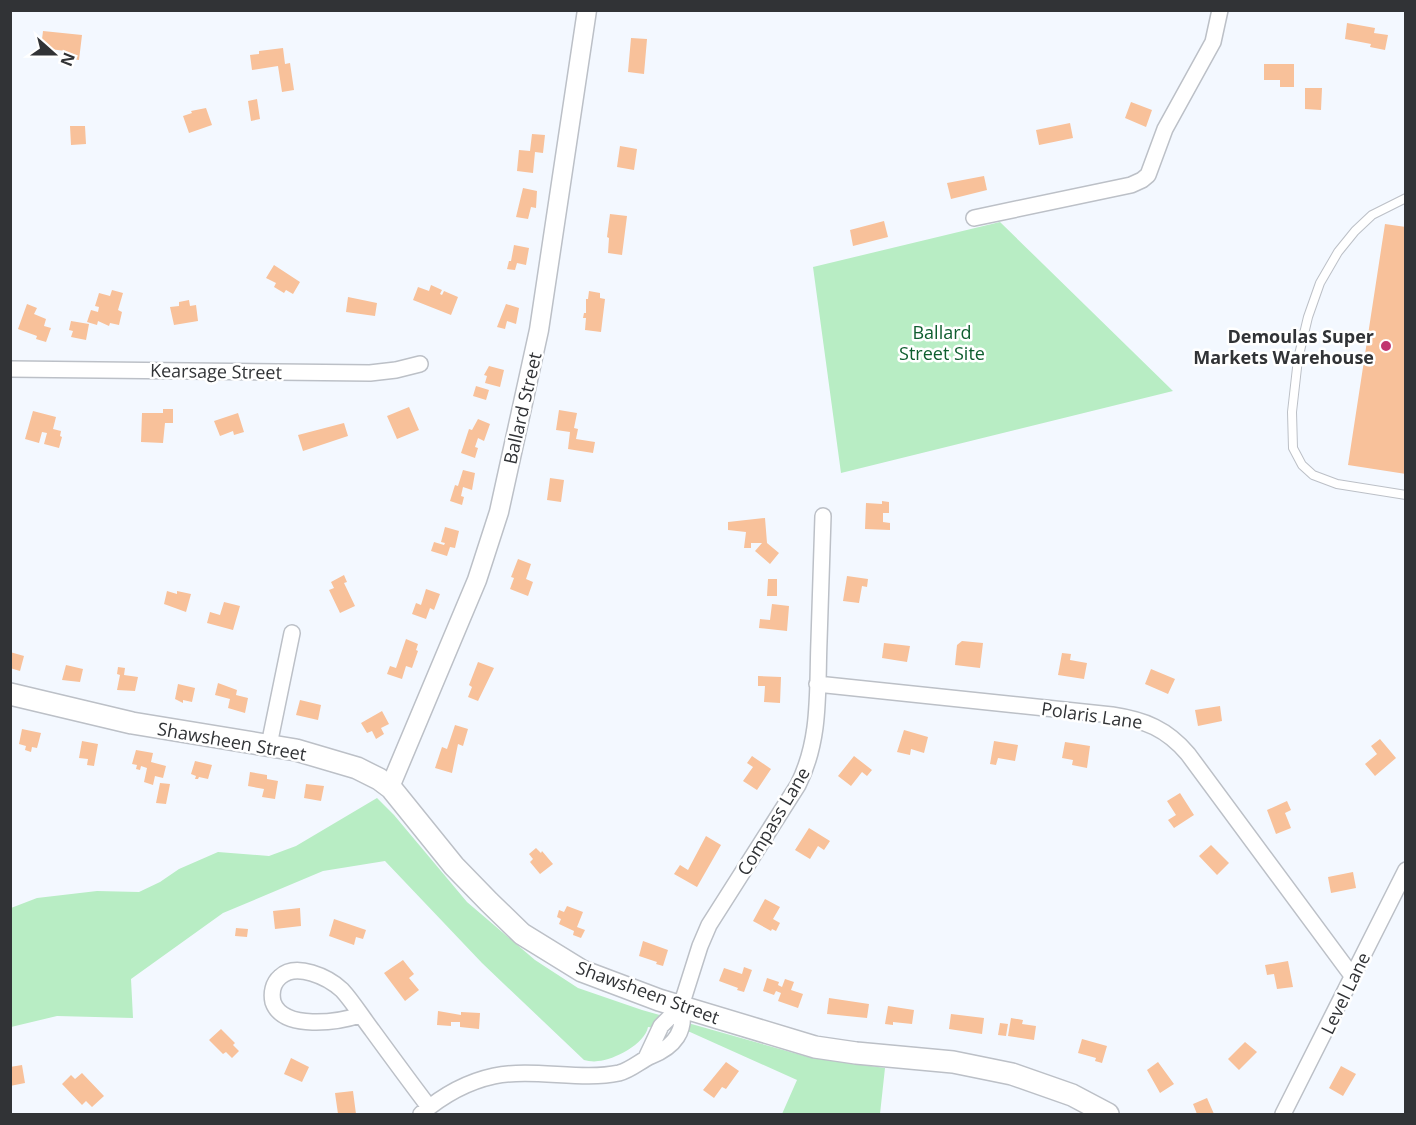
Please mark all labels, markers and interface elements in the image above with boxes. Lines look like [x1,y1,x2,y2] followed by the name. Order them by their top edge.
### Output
[24,24,84,84] north arrow
[55,49,81,69] text: N
[899,320,985,365] park label: Ballard Street Site
[1193,324,1374,369] place label: Demoulas Super Markets Warehouse
[1379,339,1393,353] marker: Demoulas Super Markets Warehouse
[497,350,547,466] street label: Ballard Street
[150,358,282,384] street label: Kearsage Street
[1040,696,1144,734] street label: Polaris Lane
[156,716,308,766] street label: Shawsheen Street
[731,762,815,880] street label: Compass Lane
[1315,948,1375,1038] street label: Level Lane
[573,955,723,1029] street label: Shawsheen Street

